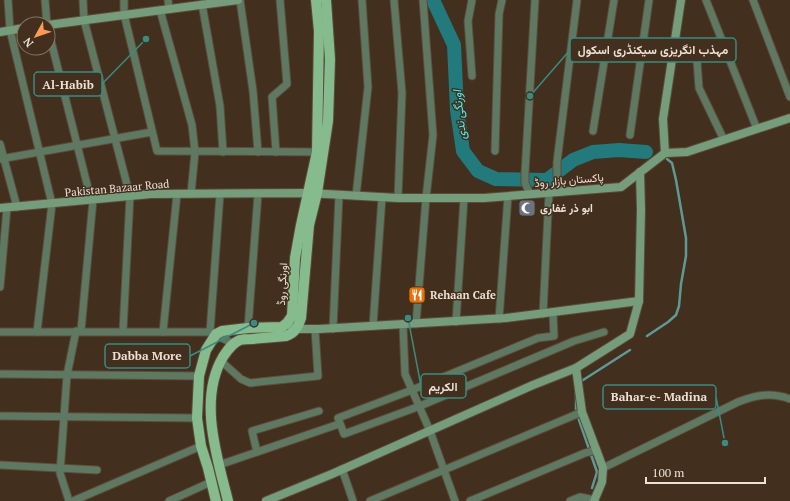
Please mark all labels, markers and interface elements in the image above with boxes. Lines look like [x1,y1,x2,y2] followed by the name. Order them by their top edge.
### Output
[16,16,56,56] north arrow
[20,34,36,50] text: N
[570,38,736,62] callout: مہذب انگریزی سیکنڈری اسکول
[578,42,729,58] text: مہذب انگریزی سیکنڈری اسکول
[34,72,102,96] callout: Al-Habib
[42,77,94,92] text: Al-Habib
[449,88,470,141] water label: اورنگی ندی
[534,170,604,191] street label: پاکستان بازار روڈ
[64,176,170,200] street label: Pakistan Bazaar Road
[517,198,537,218] mosque icon: ابو ذر غفاری
[540,201,593,215] place label: ابو ذر غفاری
[274,262,290,306] street label: اورنگی روڈ
[407,285,427,305] restaurant icon: Rehaan Cafe
[430,288,496,302] place label: Rehaan Cafe
[105,344,190,368] callout: Dabba More
[112,348,182,363] text: Dabba More
[421,374,466,398] callout: الکریم
[428,379,458,395] text: الکریم
[603,385,716,409] callout: Bahar-e- Madina
[611,389,707,404] text: Bahar-e- Madina
[646,459,765,485] scale bar
[652,465,685,480] text: 100 m

